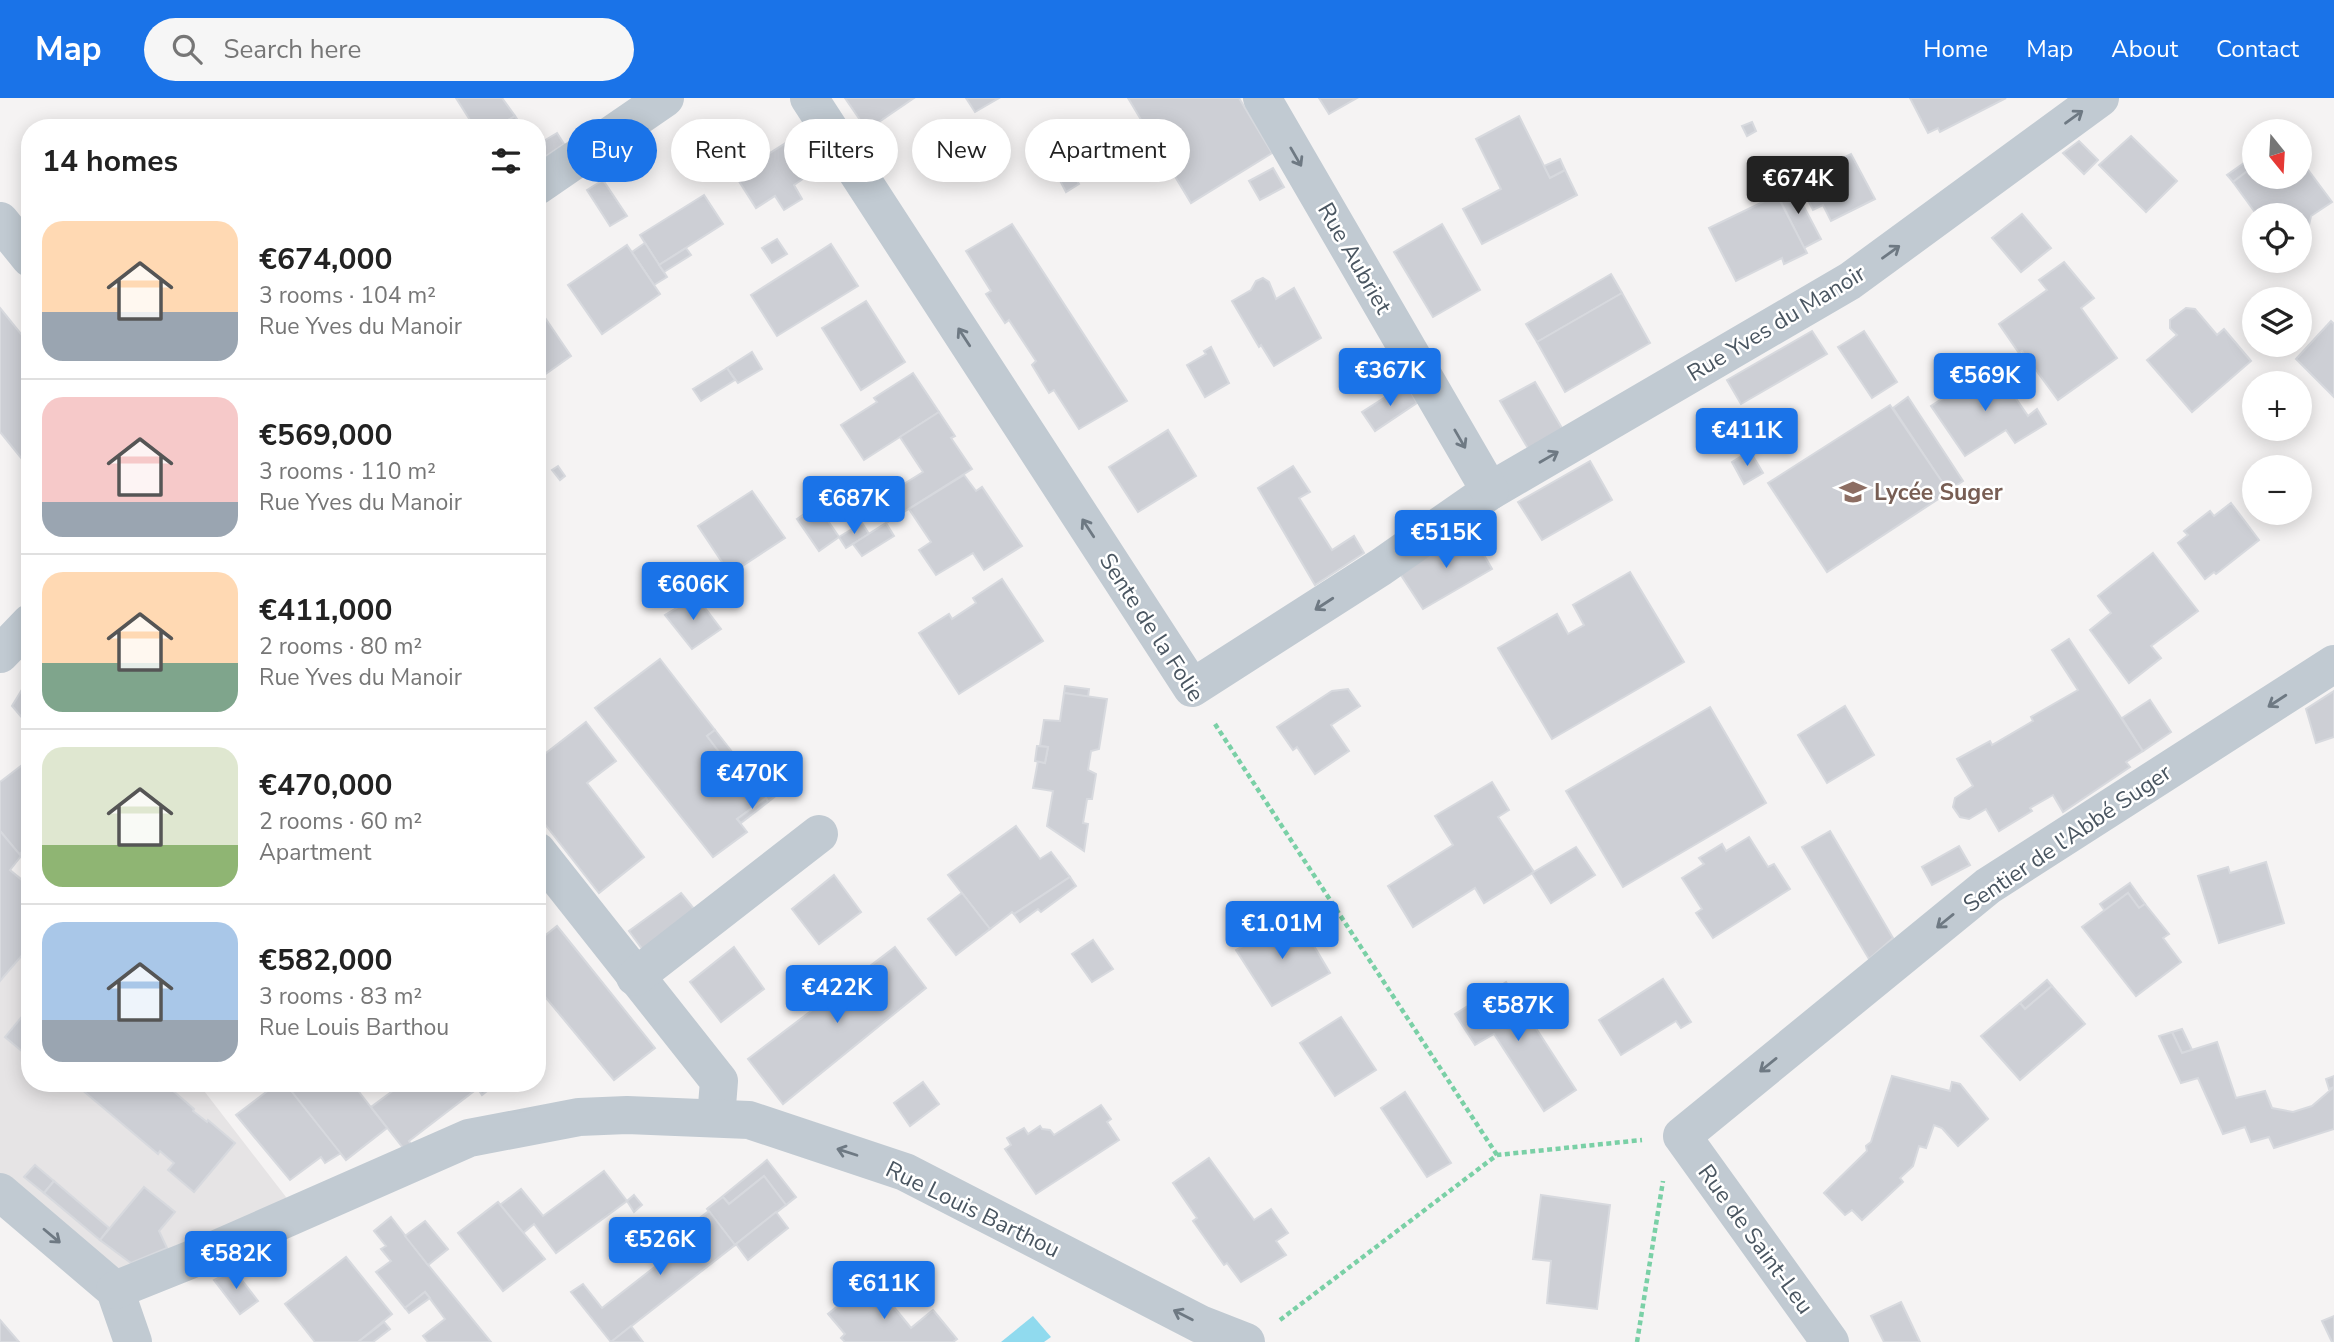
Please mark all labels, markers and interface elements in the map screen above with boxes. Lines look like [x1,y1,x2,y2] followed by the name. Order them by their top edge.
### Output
[144,18,634,81] search box
[35,27,102,72] text: Map
[168,30,206,68] icon: search
[224,32,361,67] text: Search here
[1923,33,1988,65] text: Home
[2026,33,2073,65] text: Map
[2111,33,2178,65] text: About
[2216,33,2299,65] text: Contact
[2064,110,2083,124] one-way arrow
[567,119,657,182] chip: Buy
[671,119,770,182] chip: Rent
[784,119,898,182] chip: Filters
[912,119,1011,182] chip: New
[1025,119,1190,182] chip: Apartment
[2242,119,2312,189] north arrow
[2242,119,2312,525] map controls
[42,141,178,182] text: 14 homes
[487,142,525,180] icon: filters
[1290,146,1303,167] one-way arrow
[1749,156,1847,216] pin: €674K
[1763,163,1833,194] text: €674K
[1310,197,1399,320] street label: Rue Aubriet
[2242,203,2312,273] button: locate
[259,239,392,280] text: €674,000
[1881,244,1900,259] one-way arrow
[98,249,182,333] icon: home
[1681,258,1872,389] street label: Rue Yves du Manoir
[259,280,436,311] text: 3 rooms · 104 m²
[2242,287,2312,357] button: layers
[259,311,462,342] text: Rue Yves du Manoir
[957,328,972,347] one-way arrow
[1341,348,1439,408] pin: €367K
[1936,354,2034,413] pin: €569K
[1355,355,1425,386] text: €367K
[1950,360,2020,391] text: €569K
[2242,371,2312,441] button: +
[1698,408,1796,468] pin: €411K
[259,415,392,456] text: €569,000
[1712,415,1782,446] text: €411K
[98,425,182,509] icon: home
[1453,428,1467,448] one-way arrow
[1538,450,1559,463] one-way arrow
[2242,455,2312,525] button: −
[259,456,436,487] text: 3 rooms · 110 m²
[805,476,903,536] pin: €687K
[1838,477,1868,507] school or university icon: Lycée Suger
[1874,477,2003,508] place label: Lycée Suger
[819,483,889,514] text: €687K
[259,487,462,518] text: Rue Yves du Manoir
[1397,510,1495,570] pin: €515K
[1411,517,1481,548] text: €515K
[1081,519,1095,538] one-way arrow
[1092,547,1211,708] street label: Sente de la Folie
[644,562,742,622] pin: €606K
[658,569,728,600] text: €606K
[259,590,392,631] text: €411,000
[1315,596,1334,611] one-way arrow
[98,600,182,684] icon: home
[259,631,422,662] text: 2 rooms · 80 m²
[259,662,462,693] text: Rue Yves du Manoir
[2267,694,2287,708] one-way arrow
[703,752,801,811] pin: €470K
[1957,757,2178,920] street label: Sentier de l'Abbé Suger
[717,758,787,789] text: €470K
[259,765,392,806] text: €470,000
[98,775,182,859] icon: home
[259,806,422,837] text: 2 rooms · 60 m²
[259,837,371,868] text: Apartment
[1225,902,1339,961] pin: €1.01M
[1242,908,1322,939] text: €1.01M
[1936,914,1954,929] one-way arrow
[259,940,392,981] text: €582,000
[98,950,182,1034] icon: home
[788,965,886,1025] pin: €422K
[802,972,872,1003] text: €422K
[259,981,422,1012] text: 3 rooms · 83 m²
[1469,984,1567,1043] pin: €587K
[1483,990,1553,1021] text: €587K
[259,1012,449,1043] text: Rue Louis Barthou
[1760,1057,1778,1073] one-way arrow
[836,1145,858,1158] one-way arrow
[881,1154,1065,1265] street label: Rue Louis Barthou
[1691,1158,1820,1320] street label: Rue de Saint-Leu
[611,1218,709,1277] pin: €526K
[625,1224,695,1255] text: €526K
[43,1228,61,1244] one-way arrow
[187,1232,285,1291] pin: €582K
[201,1238,271,1269] text: €582K
[835,1262,933,1321] pin: €611K
[849,1268,919,1299] text: €611K
[1174,1308,1194,1322] one-way arrow

